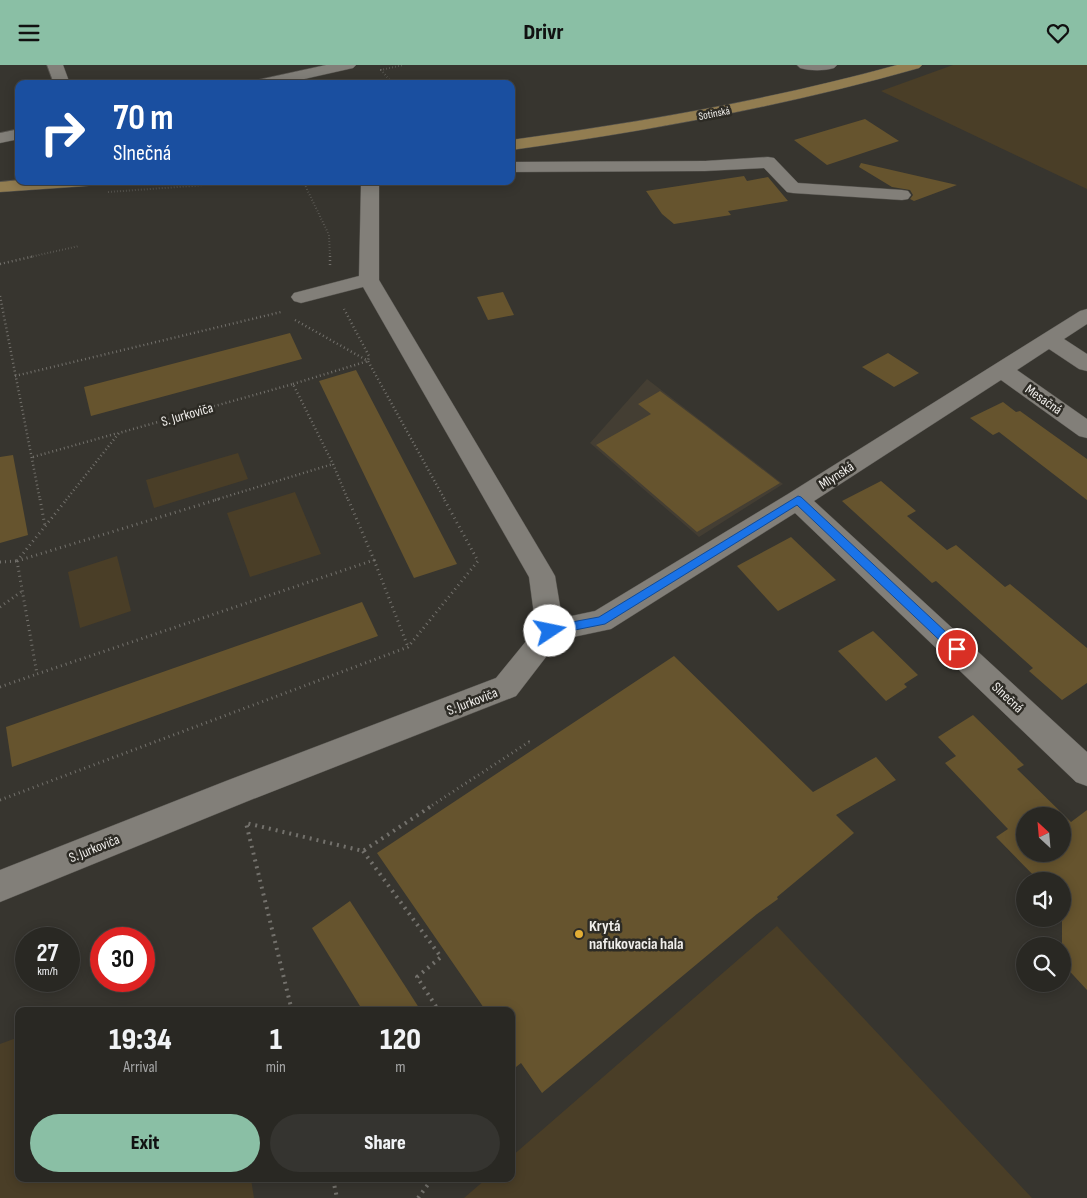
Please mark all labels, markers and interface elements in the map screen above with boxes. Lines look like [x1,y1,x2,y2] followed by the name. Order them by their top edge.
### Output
[15,19,43,47] icon: menu
[524,19,563,46] text: Drivr
[1044,19,1072,47] icon: heart
[113,97,173,140] text: 70 m
[30,100,95,165] icon: right
[697,104,731,123] street label: Sotinská
[113,140,171,167] text: Slnečná
[1022,381,1065,418] street label: Mesačná
[159,399,215,430] street label: S. Jurkoviča
[816,458,857,493] street label: Mlynská
[523,604,575,656] position arrow
[936,628,978,670] pin
[943,635,971,663] icon: arrive
[988,678,1027,716] street label: Slnečná
[444,684,500,719] street label: S. Jurkoviča
[1016,807,1071,863] north arrow
[1016,807,1071,992] map controls
[66,831,122,866] street label: S. Jurkoviča
[1016,872,1071,927] button: sound
[589,917,683,954] place label: Krytá nafukovacia hala
[90,927,155,992] speed limit sign: 30
[573,928,585,940] marker: Krytá nafukovacia hala
[1016,937,1071,992] button: search
[37,938,58,969] text: 27
[37,964,58,979] text: km/h
[109,1022,172,1058] text: 19:34
[270,1022,282,1058] text: 1
[380,1022,421,1058] text: 120
[123,1058,158,1077] text: Arrival
[266,1058,286,1077] text: min
[395,1058,406,1077] text: m
[30,1114,260,1172] button: Exit
[270,1114,500,1172] button: Share

